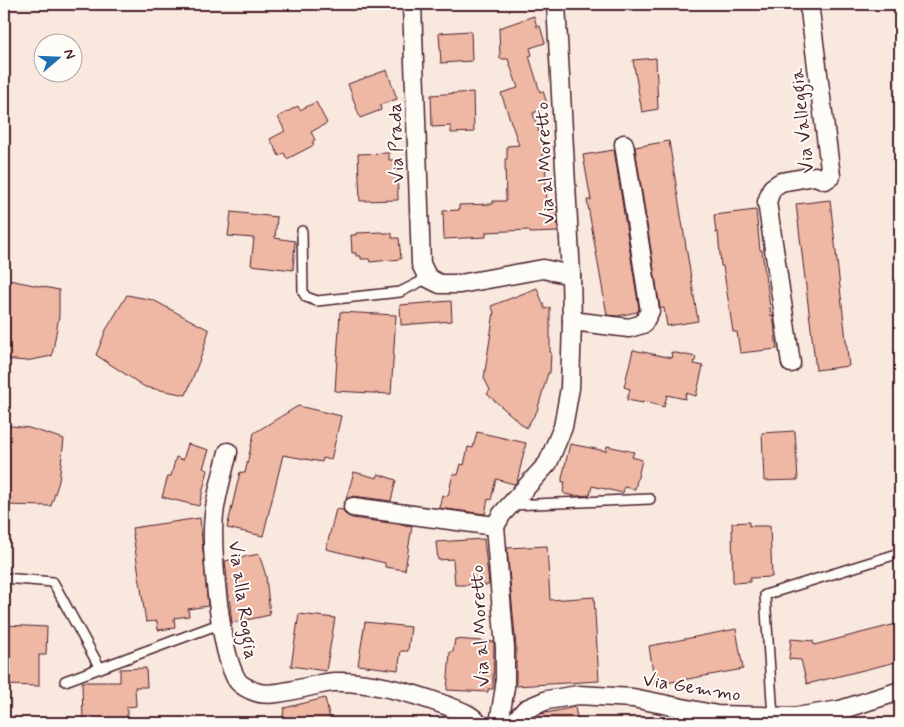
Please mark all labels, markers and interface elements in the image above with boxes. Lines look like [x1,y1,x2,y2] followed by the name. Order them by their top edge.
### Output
[32,32,82,82] north arrow
[59,47,79,61] text: N
[784,66,823,175] street label: Via Valleggia
[530,101,561,225] street label: Via al Moretto
[383,102,410,184] street label: Via Prada
[219,539,263,662] street label: Via alla Roggia
[465,564,496,688] street label: Via al Moretto
[641,667,743,708] street label: Via Gemmo

